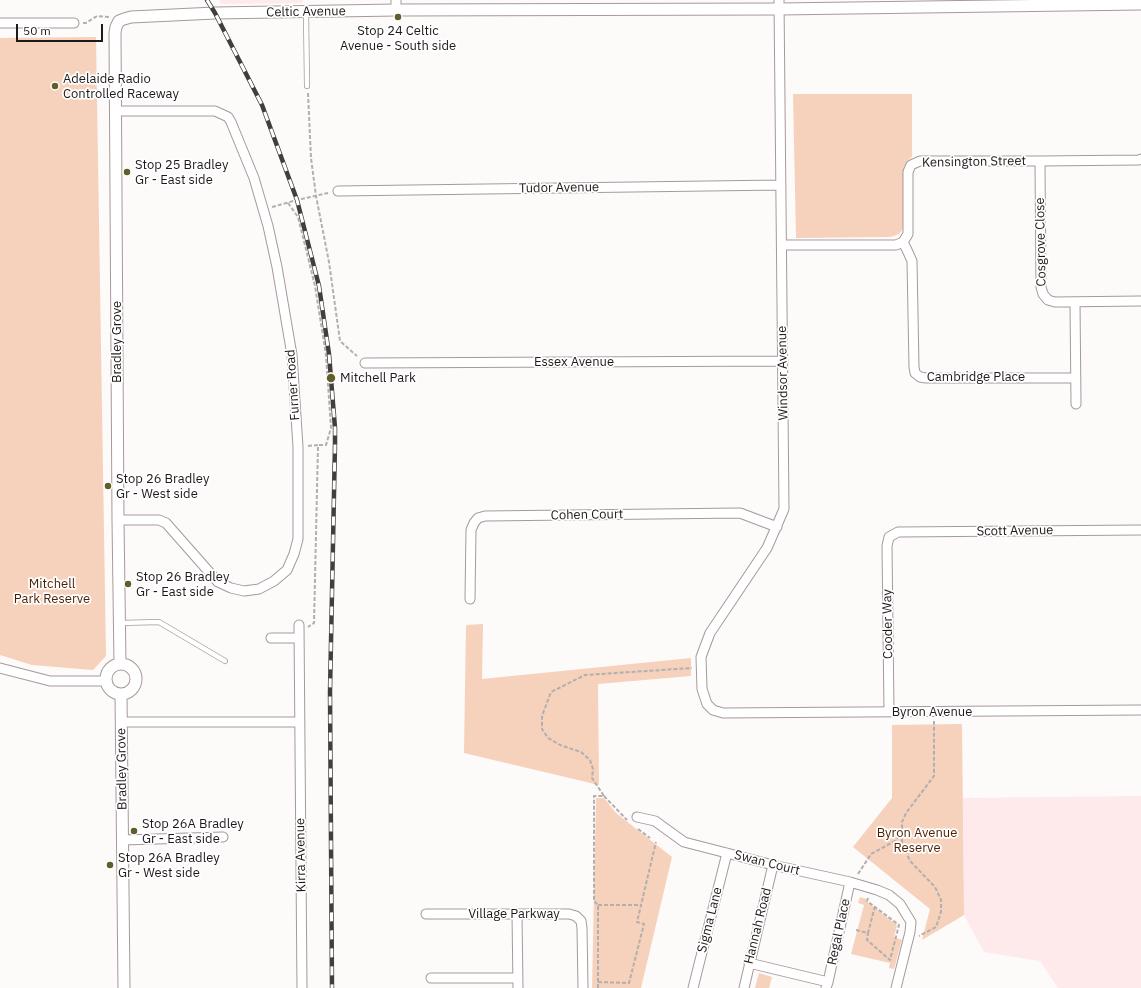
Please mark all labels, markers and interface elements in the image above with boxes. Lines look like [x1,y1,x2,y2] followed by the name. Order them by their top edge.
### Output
[266,4,346,20] street label: Celtic Avenue
[393,12,403,22] marker: Stop 24 Celtic Avenue - South side
[18,16,105,42] scale bar
[23,23,51,38] text: 50 m
[340,23,456,54] place label: Stop 24 Celtic Avenue - South side
[63,71,179,102] place label: Adelaide Radio Controlled Raceway
[50,81,60,91] marker: Adelaide Radio Controlled Raceway
[922,153,1026,171] street label: Kensington Street
[135,157,228,188] place label: Stop 25 Bradley Gr - East side
[122,167,132,177] marker: Stop 25 Bradley Gr - East side
[519,180,599,196] street label: Tudor Avenue
[1032,197,1050,287] street label: Cosgrove Close
[109,301,125,383] street label: Bradley Grove
[774,326,792,420] street label: Windsor Avenue
[283,349,303,421] street label: Furner Road
[534,354,614,370] street label: Essex Avenue
[927,369,1025,385] street label: Cambridge Place
[340,370,416,386] place label: Mitchell Park
[325,372,337,384] marker: Mitchell Park
[116,471,209,502] place label: Stop 26 Bradley Gr - West side
[103,481,113,491] marker: Stop 26 Bradley Gr - West side
[551,507,623,523] street label: Cohen Court
[976,523,1054,539] street label: Scott Avenue
[136,569,229,600] place label: Stop 26 Bradley Gr - East side
[14,576,90,607] park label: Mitchell Park Reserve
[123,579,133,589] marker: Stop 26 Bradley Gr - East side
[880,589,896,659] street label: Cooder Way
[892,704,972,720] street label: Byron Avenue
[113,728,131,810] street label: Bradley Grove
[142,816,244,847] place label: Stop 26A Bradley Gr - East side
[293,818,309,892] street label: Kirra Avenue
[877,825,957,856] park label: Byron Avenue Reserve
[129,826,139,836] marker: Stop 26A Bradley Gr - East side
[733,847,801,879] street label: Swan Court
[118,850,220,881] place label: Stop 26A Bradley Gr - West side
[105,860,115,870] marker: Stop 26A Bradley Gr - West side
[694,886,726,954] street label: Sigma Lane
[741,886,775,966] street label: Hannah Road
[824,897,854,967] street label: Regal Place
[468,906,560,922] street label: Village Parkway

